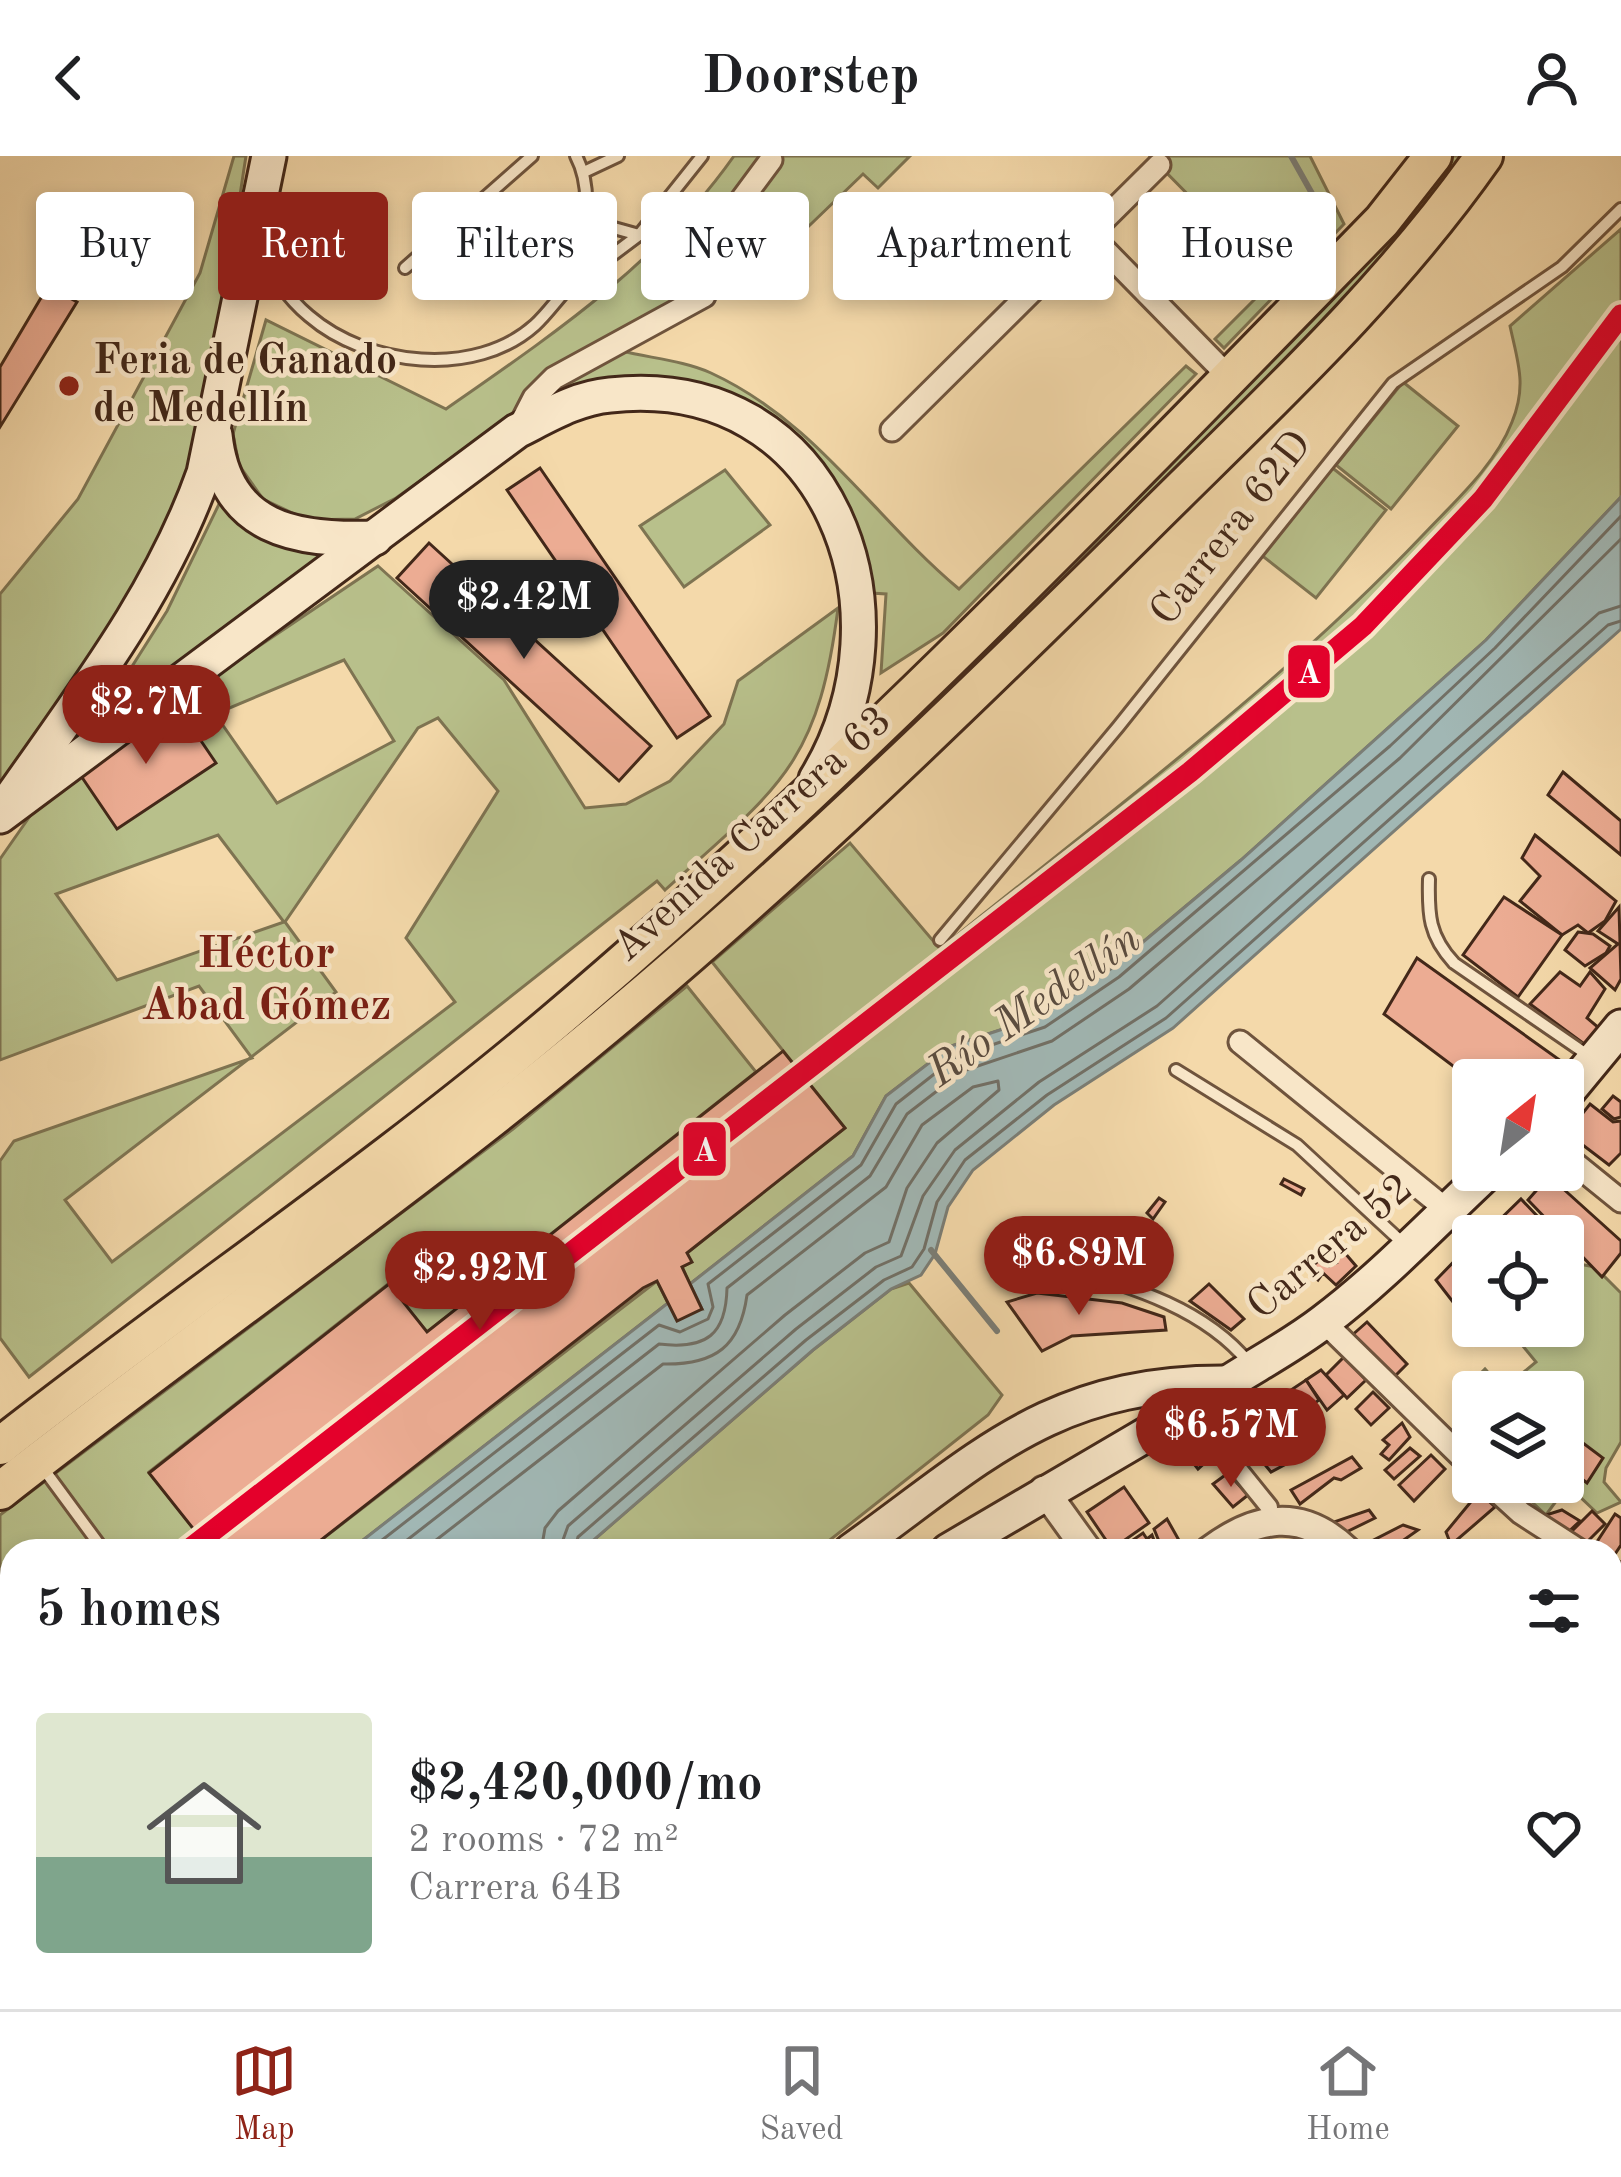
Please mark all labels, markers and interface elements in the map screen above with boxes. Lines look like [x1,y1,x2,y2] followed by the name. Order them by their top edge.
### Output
[36,45,102,111] icon: back
[1519,45,1585,111] icon: person
[701,51,920,105] text: Doorstep
[36,192,194,300] chip: Buy
[218,192,388,300] chip: Rent
[412,192,617,300] chip: Filters
[641,192,809,300] chip: New
[833,192,1114,300] chip: Apartment
[1138,192,1336,300] chip: House
[93,341,397,431] place label: Feria de Ganado de Medellín
[56,373,82,399] marker: Feria de Ganado de Medellín
[1143,424,1321,634] street label: Carrera 62D
[426,560,622,662] pin: $2.42M
[456,579,592,618] text: $2.42M
[1286,643,1332,700] line badge: A
[1297,658,1322,691] text: A
[62,665,230,767] pin: $2.7M
[89,684,203,723] text: $2.7M
[606,699,900,971] street label: Avenida Carrera 63
[919,917,1150,1097] water label: Río Medellín
[141,933,391,1030] district label: Héctor Abad Gómez
[1452,1059,1584,1191] north arrow
[1452,1059,1584,1503] map controls
[681,1120,728,1178] line badge: A
[693,1136,718,1169] text: A
[1240,1167,1422,1329] street label: Carrera 52
[1452,1215,1584,1347] button: locate
[981,1216,1177,1318] pin: $6.89M
[382,1231,578,1333] pin: $2.92M
[1011,1235,1147,1274] text: $6.89M
[412,1250,548,1289] text: $2.92M
[1452,1371,1584,1503] button: layers
[1133,1388,1329,1490] pin: $6.57M
[1163,1407,1299,1446] text: $6.57M
[1521,1578,1587,1644] icon: filters
[36,1586,221,1637] text: 5 homes
[408,1760,763,1811] text: $2,420,000/mo
[132,1761,276,1905] icon: home
[1521,1800,1587,1866] icon: heart
[408,1821,679,1860] text: 2 rooms · 72 m²
[408,1869,622,1908] text: Carrera 64B
[231,2038,297,2151] tab: Map
[760,2038,844,2151] tab: Saved
[1306,2038,1390,2151] tab: Home

